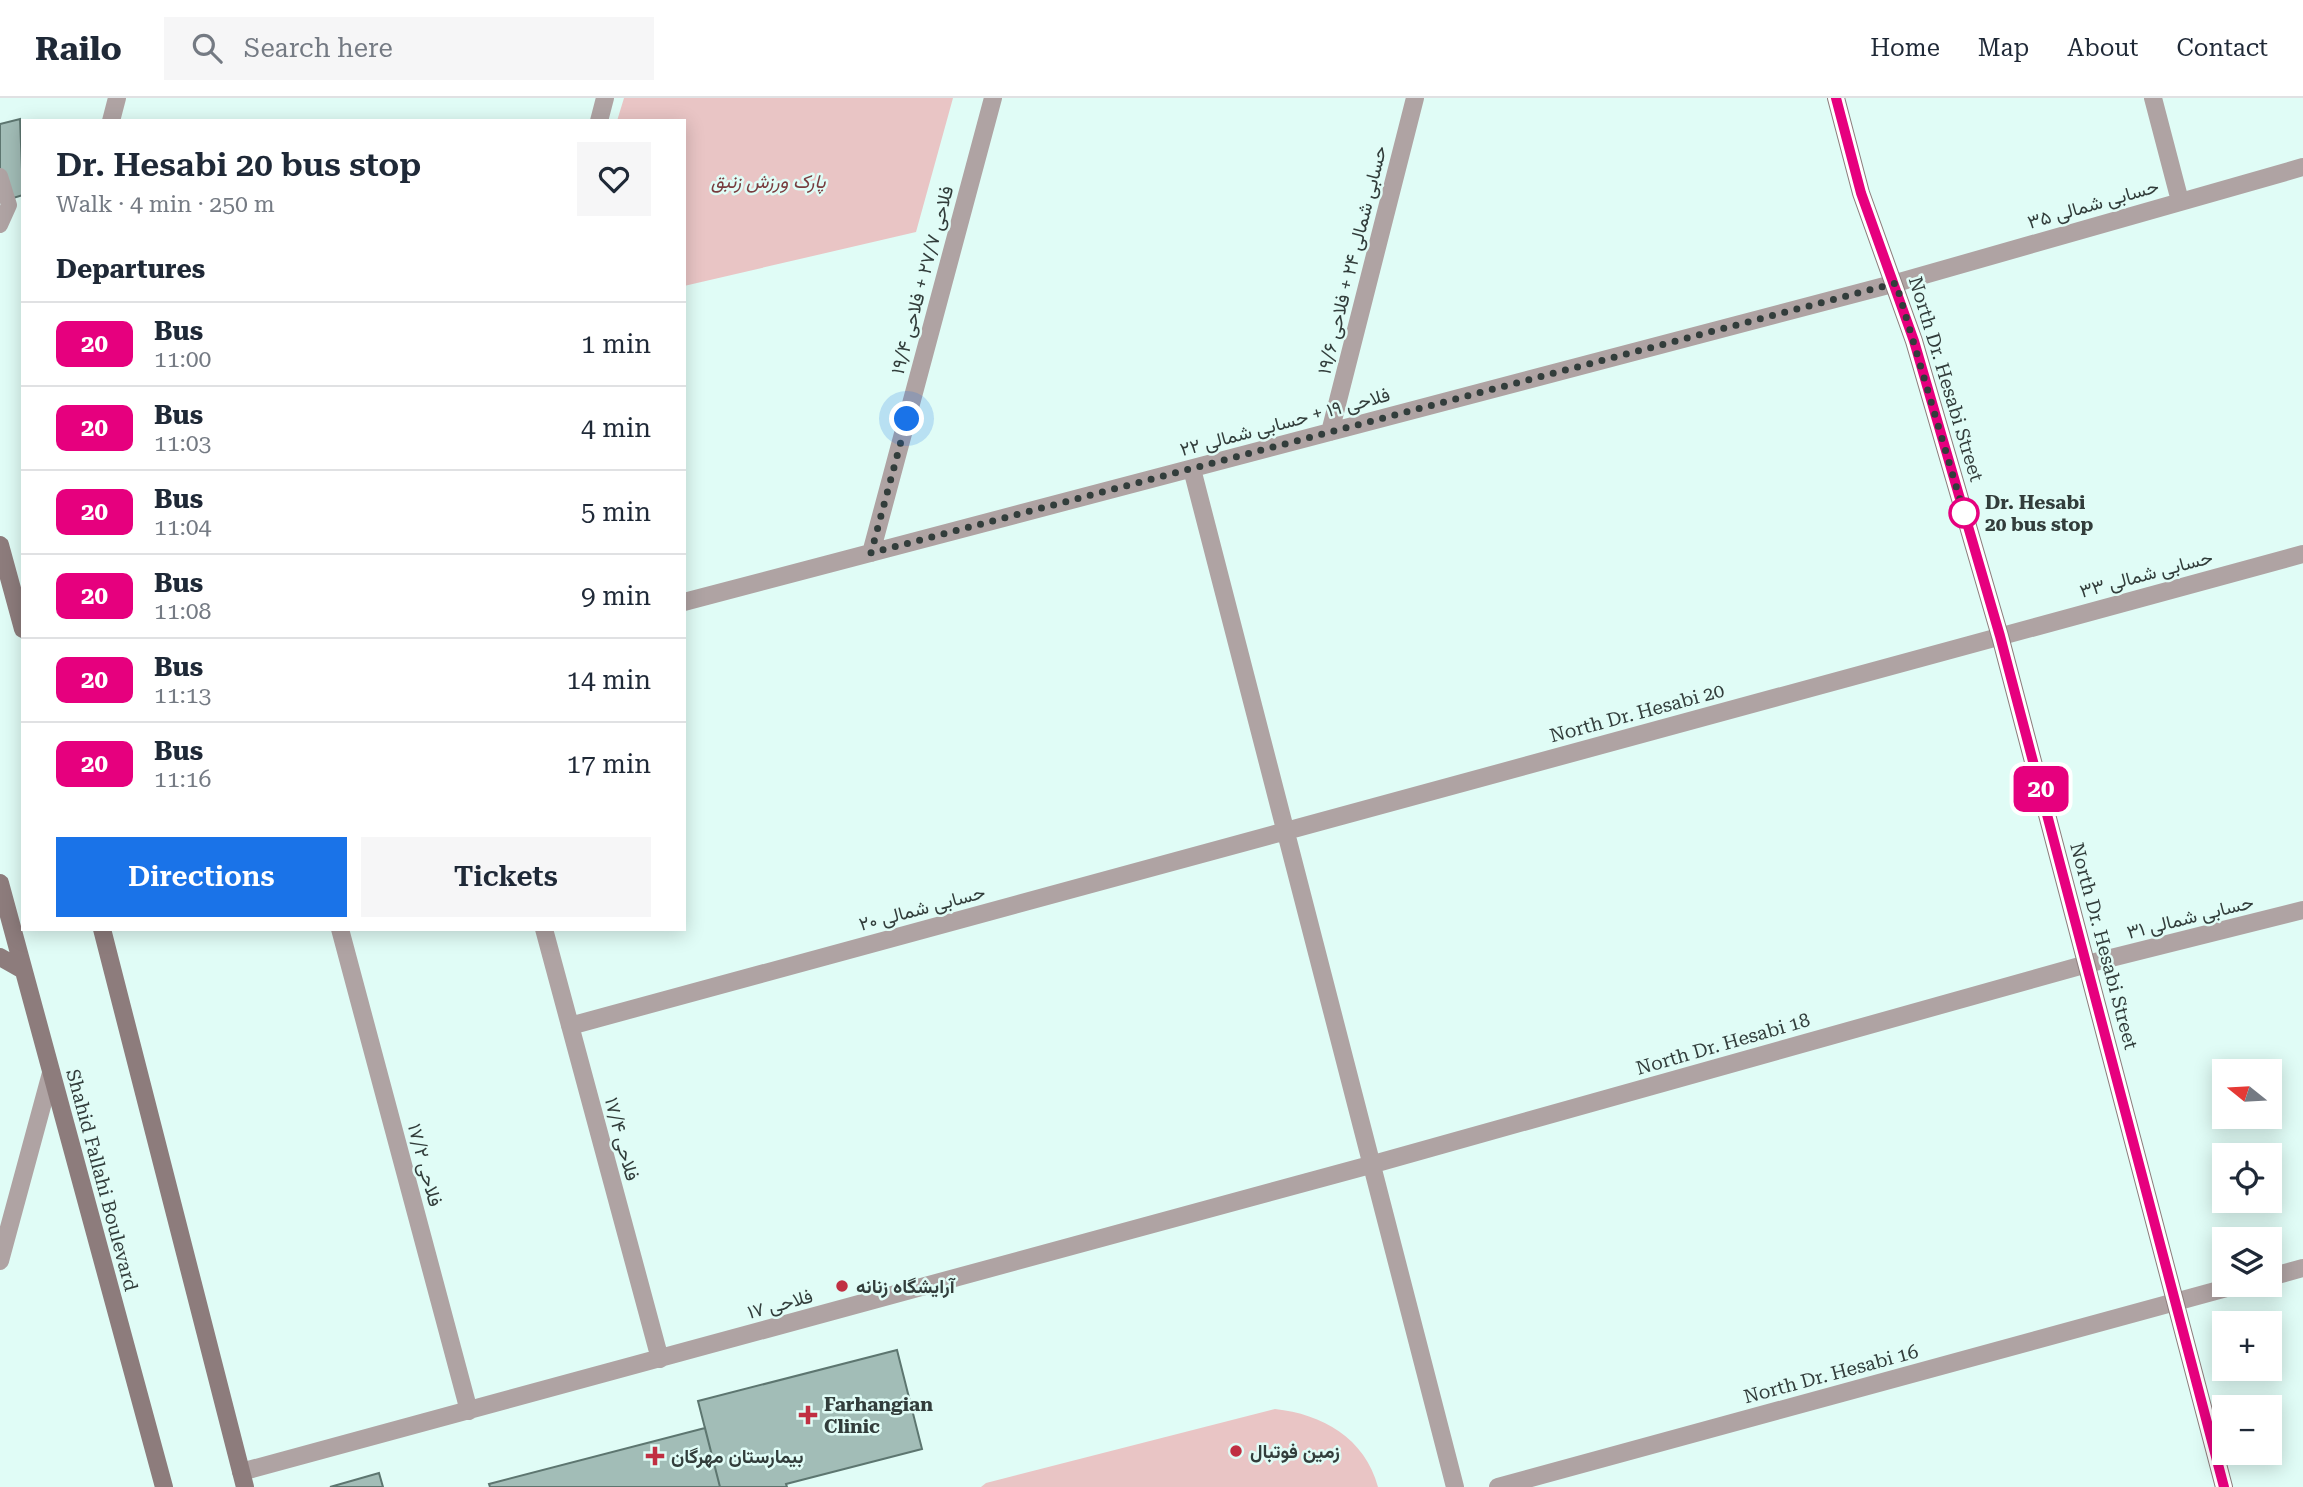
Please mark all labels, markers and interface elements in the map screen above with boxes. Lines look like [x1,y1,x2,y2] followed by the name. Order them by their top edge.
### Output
[164,17,654,80] search box
[35,29,122,68] text: Railo
[188,29,226,67] icon: search
[244,33,393,63] text: Search here
[1870,34,1940,62] text: Home
[1978,34,2029,62] text: Map
[2067,34,2138,62] text: About
[2176,34,2268,62] text: Contact
[577,142,651,216] button: heart
[1312,143,1392,377] street label: حسابی شمالی ۲۴ + فلاحی ۱۹/۶
[56,145,421,184] text: Dr. Hesabi 20 bus stop
[711,170,826,195] park label: پارک ورزش زنبق
[2025,174,2161,234] street label: حسابی شمالی ۳۵
[886,183,958,377] street label: فلاحی ۲۷/۷ + فلاحی ۱۹/۴
[56,191,275,218] text: Walk · 4 min · 250 m
[56,254,205,284] text: Departures
[1904,274,1988,484] street label: North Dr. Hesabi Street
[154,316,203,346] text: Bus
[581,329,651,359] text: 1 min
[81,330,108,358] text: 20
[154,346,211,373] text: 11:00
[1177,383,1393,461] street label: فلاحی ۱۹ + حسابی شمالی ۲۲
[154,400,203,430] text: Bus
[889,401,924,436] your location
[581,413,651,443] text: 4 min
[81,414,108,442] text: 20
[154,430,211,457] text: 11:03
[154,484,203,514] text: Bus
[1985,491,2094,536] place label: Dr. Hesabi 20 bus stop
[581,497,651,527] text: 5 min
[81,498,108,526] text: 20
[1949,498,1979,528] marker: Dr. Hesabi 20 bus stop
[154,514,211,541] text: 11:04
[2077,545,2215,603] street label: حسابی شمالی ۳۳
[154,568,203,598] text: Bus
[581,581,651,611] text: 9 min
[81,582,108,610] text: 20
[154,598,211,625] text: 11:08
[154,652,203,682] text: Bus
[567,665,651,695] text: 14 min
[81,666,108,694] text: 20
[1547,679,1727,747] street label: North Dr. Hesabi 20
[154,682,211,709] text: 11:13
[154,736,203,766] text: Bus
[567,749,651,779] text: 17 min
[81,750,108,778] text: 20
[154,766,211,793] text: 11:16
[2010,766,2072,812] line badge: 20
[2028,775,2054,803] text: 20
[56,837,347,917] button: Directions
[361,837,651,917] button: Tickets
[2065,840,2143,1052] street label: North Dr. Hesabi Street
[856,880,988,936] street label: حسابی شمالی ۲۰
[2124,890,2256,944] street label: حسابی شمالی ۳۱
[1633,1008,1813,1080] street label: North Dr. Hesabi 18
[2212,1059,2282,1129] north arrow
[2212,1059,2282,1465] map controls
[61,1067,143,1293] street label: Shahid Fallahi Boulevard
[600,1095,644,1183] street label: فلاحی ۱۷/۴
[403,1121,447,1209] street label: فلاحی ۱۷/۲
[2212,1143,2282,1213] button: locate
[2212,1227,2282,1297] button: layers
[856,1275,956,1299] place label: آرایشگاه زنانه
[834,1278,850,1294] marker: آرایشگاه زنانه
[745,1284,815,1324] street label: فلاحی ۱۷
[2212,1311,2282,1381] button: +
[1741,1340,1921,1408] street label: North Dr. Hesabi 16
[824,1393,933,1438] place label: Farhangian Clinic
[2212,1395,2282,1465] button: −
[798,1405,818,1425] marker: Farhangian Clinic
[1250,1440,1340,1464] place label: زمین فوتبال
[1228,1443,1244,1459] marker: زمین فوتبال
[671,1445,804,1469] place label: بیمارستان مهرگان
[645,1446,665,1466] marker: بیمارستان مهرگان

